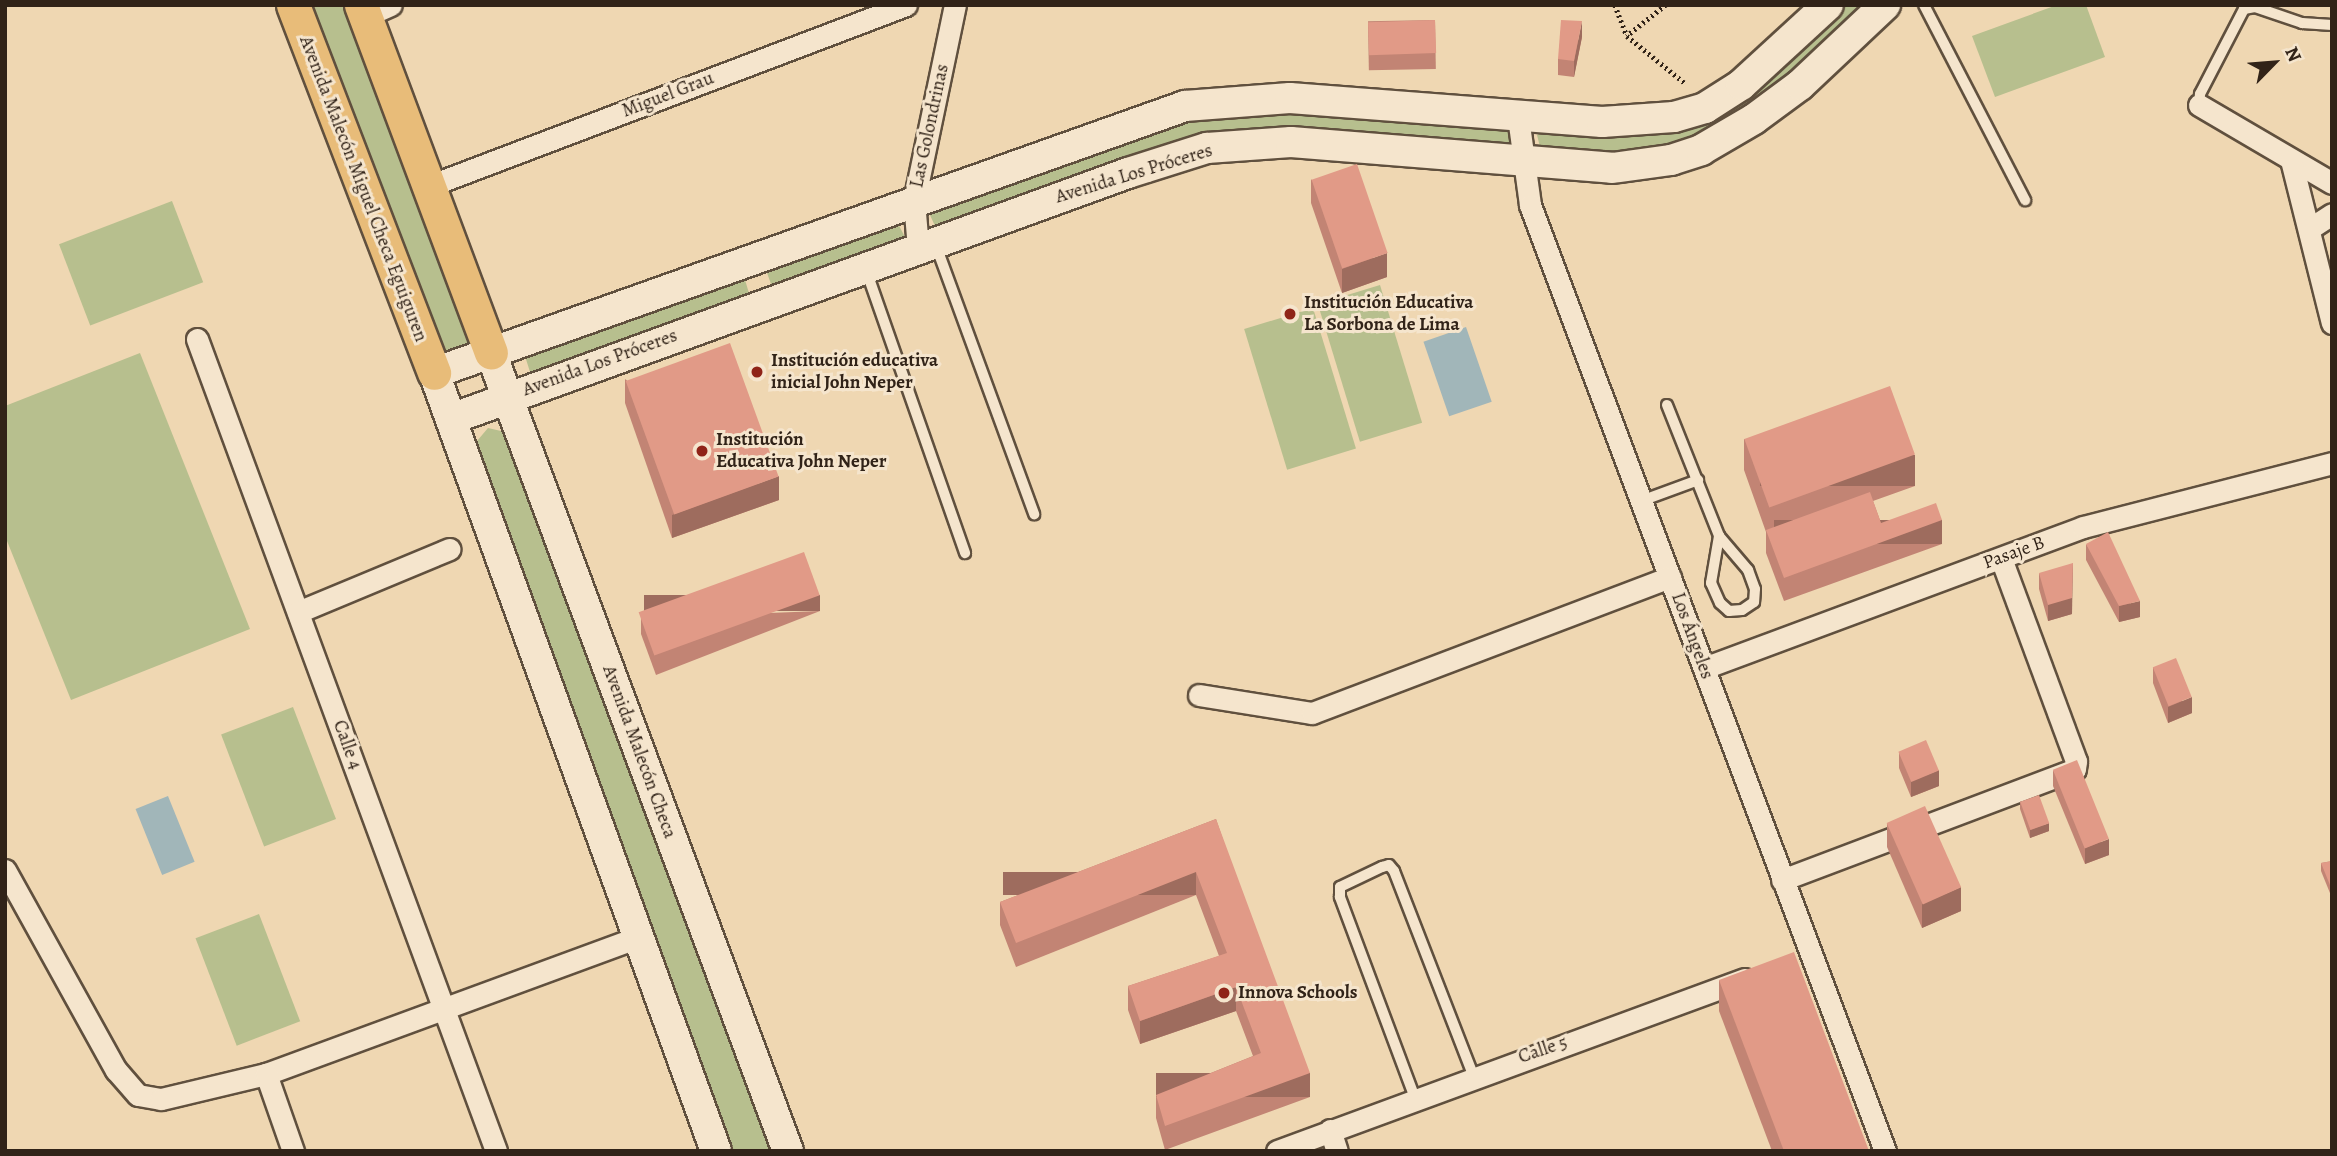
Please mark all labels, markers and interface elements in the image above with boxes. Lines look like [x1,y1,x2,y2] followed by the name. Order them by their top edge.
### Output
[2239,28,2309,98] north arrow
[294,33,432,345] street label: Avenida Malecón Miguel Checa Eguiguren
[2278,42,2308,66] text: N
[906,62,954,190] street label: Las Golondrinas
[619,67,717,123] street label: Miguel Grau
[1053,139,1215,209] street label: Avenida Los Próceres
[1304,292,1473,336] place label: Institución Educativa La Sorbona de Lima
[1282,306,1298,322] marker: Institución Educativa La Sorbona de Lima
[520,324,680,402] street label: Avenida Los Próceres
[771,350,938,394] place label: Institución educativa inicial John Neper
[749,364,765,380] marker: Institución educativa inicial John Neper
[716,429,887,473] place label: Institución Educativa John Neper
[694,443,710,459] marker: Institución Educativa John Neper
[1980,531,2048,575] street label: Pasaje B
[1666,590,1718,682] street label: Los Ángeles
[597,662,681,842] street label: Avenida Malecón Checa
[328,717,366,773] street label: Calle 4
[1238,982,1358,1004] place label: Innova Schools
[1216,985,1232,1001] marker: Innova Schools
[1515,1031,1571,1069] street label: Calle 5

